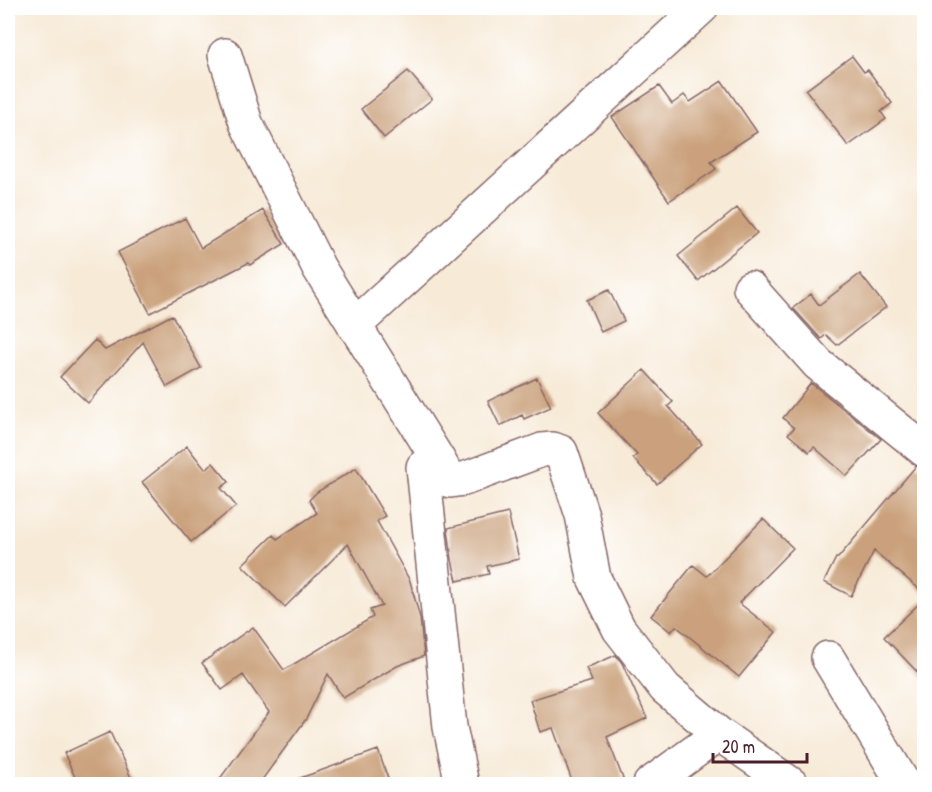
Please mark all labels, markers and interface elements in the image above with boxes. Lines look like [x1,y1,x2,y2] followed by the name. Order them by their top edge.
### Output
[713,726,808,764] scale bar
[722,734,755,759] text: 20 m

